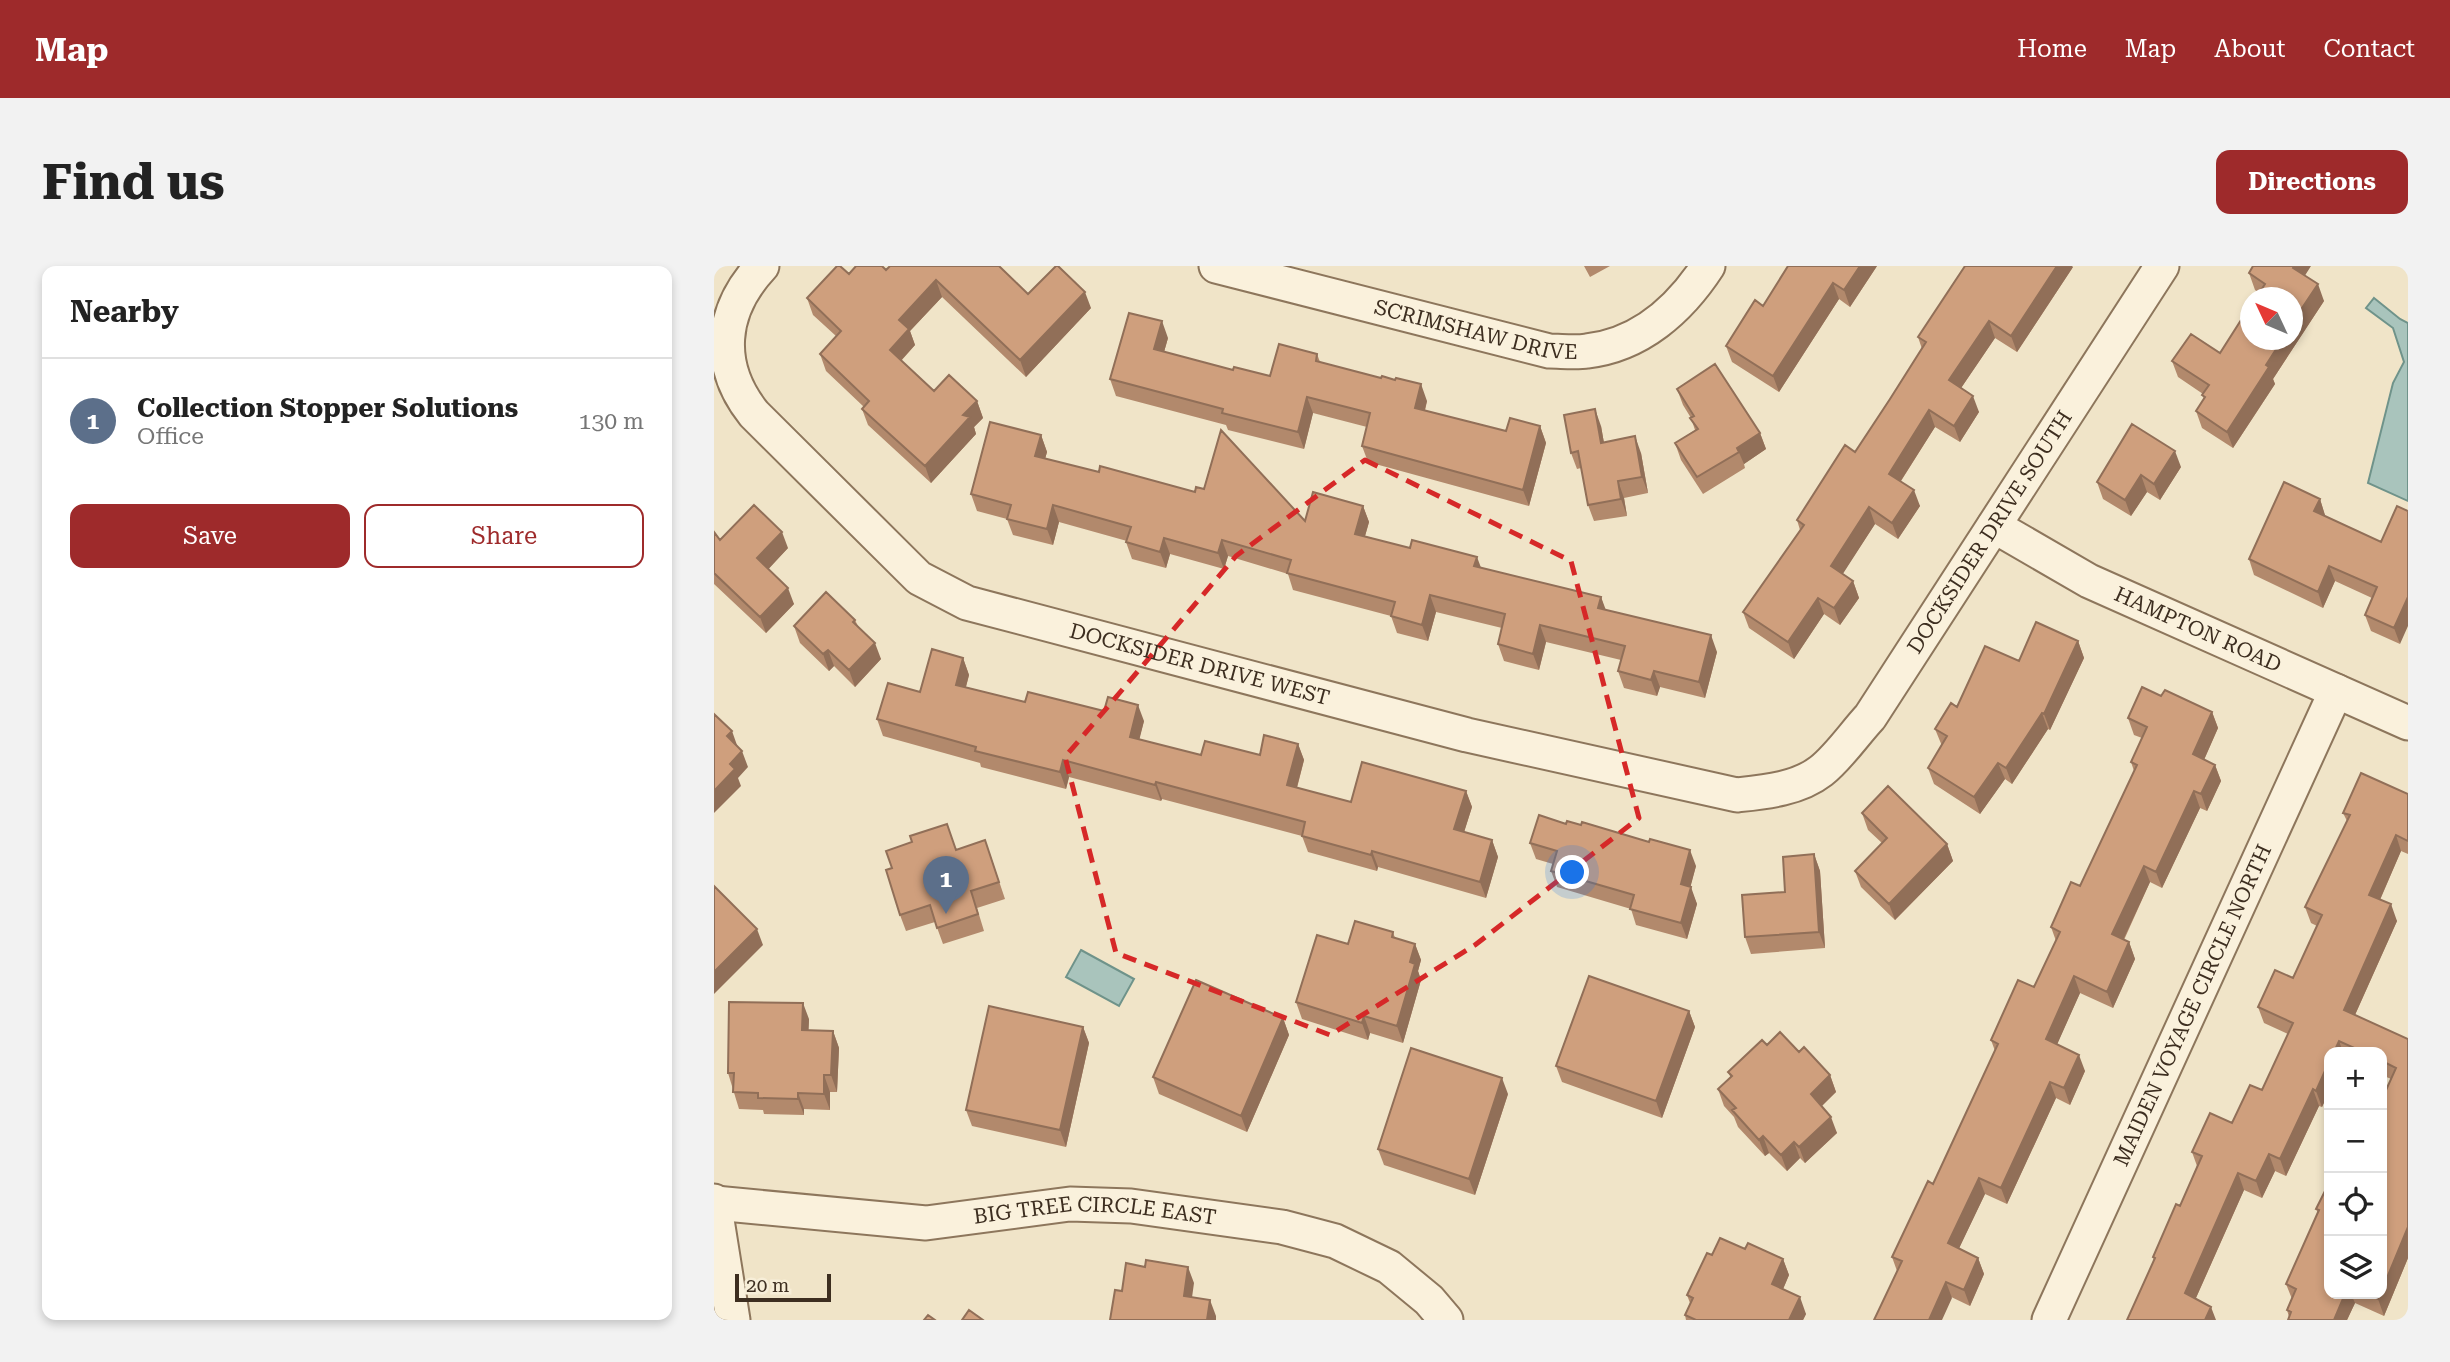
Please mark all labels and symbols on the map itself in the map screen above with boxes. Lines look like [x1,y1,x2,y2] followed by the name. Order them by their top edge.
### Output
[2240,287,2303,350] north arrow
[1372,295,1578,364] street label: SCRIMSHAW DRIVE
[1902,406,2077,658] street label: DOCKSIDER DRIVE SOUTH
[2111,582,2285,677] street label: HAMPTON ROAD
[1067,619,1332,710] street label: DOCKSIDER DRIVE WEST
[2109,841,2276,1170] street label: MAIDEN VOYAGE CIRCLE NORTH
[1555,855,1589,889] your location
[923,856,969,914] pin: 1
[972,1192,1218,1230] street label: BIG TREE CIRCLE EAST
[735,1271,831,1303] scale bar

